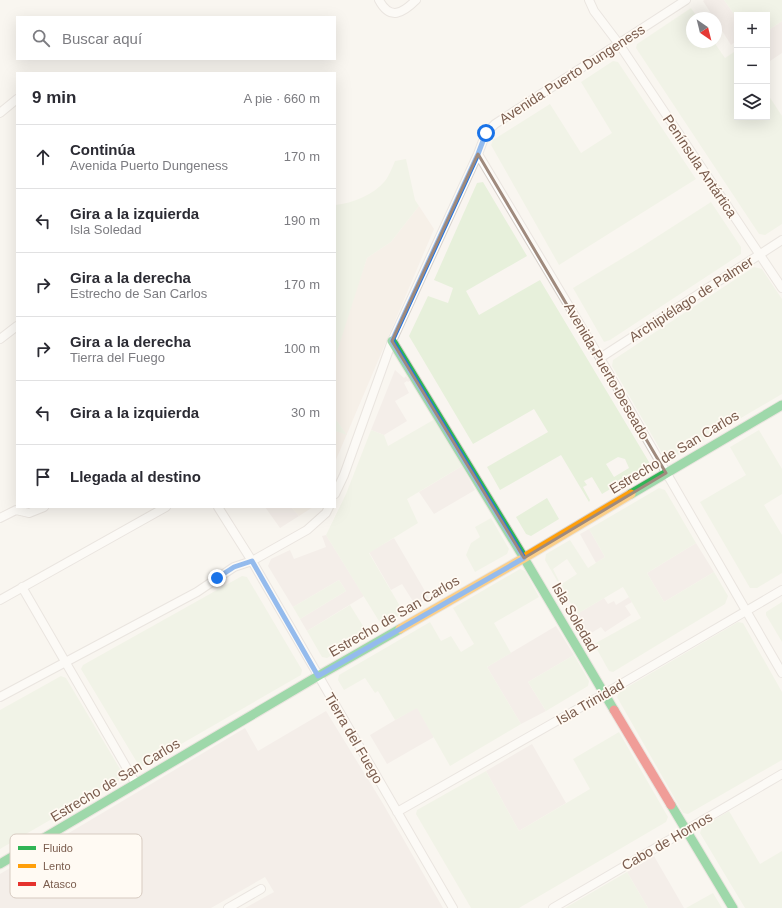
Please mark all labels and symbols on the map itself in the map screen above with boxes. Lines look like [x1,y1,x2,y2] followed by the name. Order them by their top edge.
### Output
[686,12,722,48] north arrow
[496,21,648,127] street label: Avenida Puerto Dungeness
[660,112,740,221] street label: Península Antártica
[477,124,495,142] route start
[626,253,756,345] street label: Archipiélago de Palmer
[561,300,653,442] street label: Avenida Puerto Deseado
[607,407,741,497] street label: Estrecho de San Carlos
[208,569,226,587] route end
[326,572,462,660] street label: Estrecho de San Carlos
[549,580,601,654] street label: Isla Soledad
[553,676,627,728] street label: Isla Trinidad
[322,690,387,786] street label: Tierra del Fuego
[48,735,182,825] street label: Estrecho de San Carlos
[619,809,715,873] street label: Cabo de Hornos
[10,834,142,898] legend
[43,842,73,854] text: Fluido
[43,860,71,872] text: Lento
[43,878,77,890] text: Atasco

